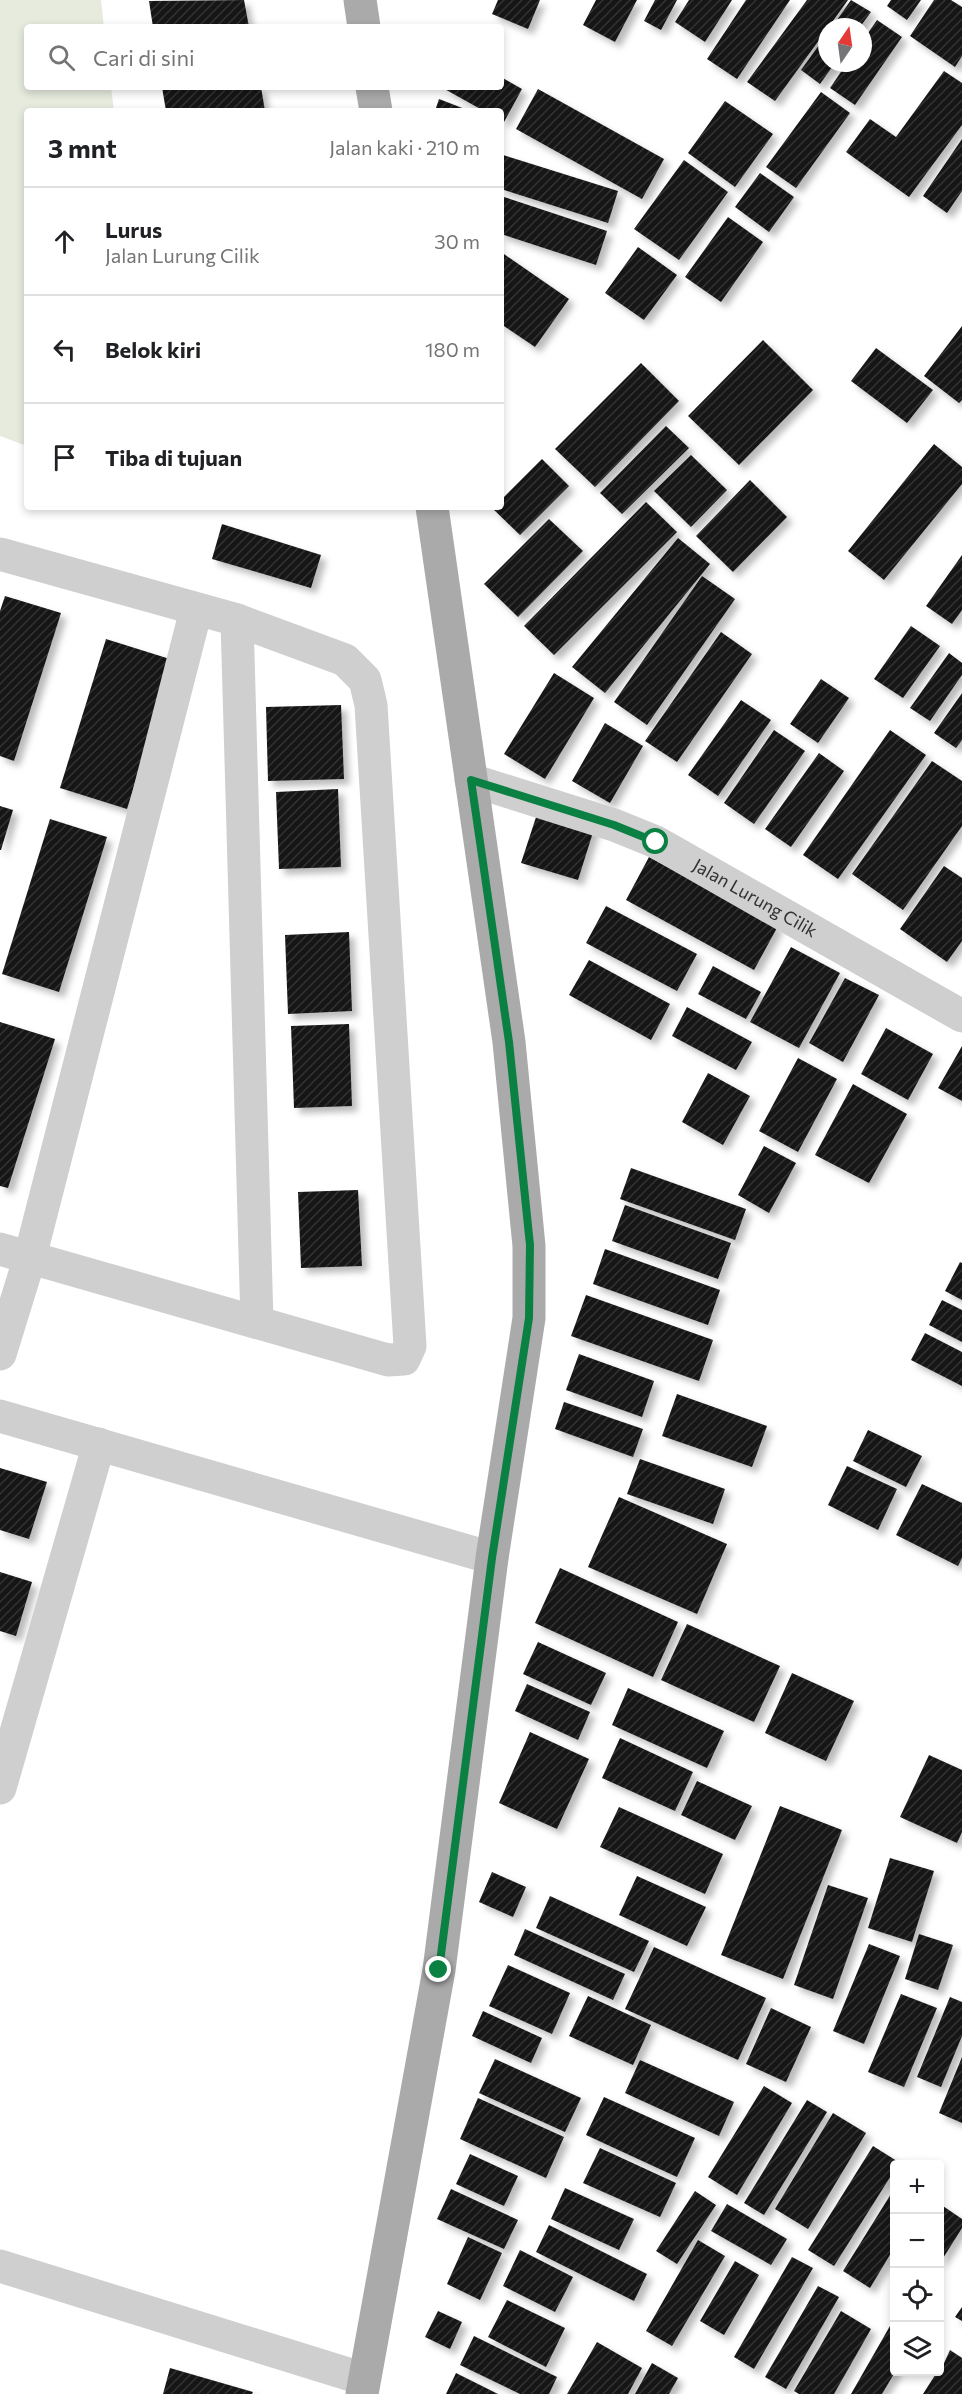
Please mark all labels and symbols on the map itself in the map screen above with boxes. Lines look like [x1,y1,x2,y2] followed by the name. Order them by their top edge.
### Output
[818,18,872,72] north arrow
[642,828,668,854] route start
[689,853,822,942] street label: Jalan Lurung Cilik
[425,1956,451,1982] route end

